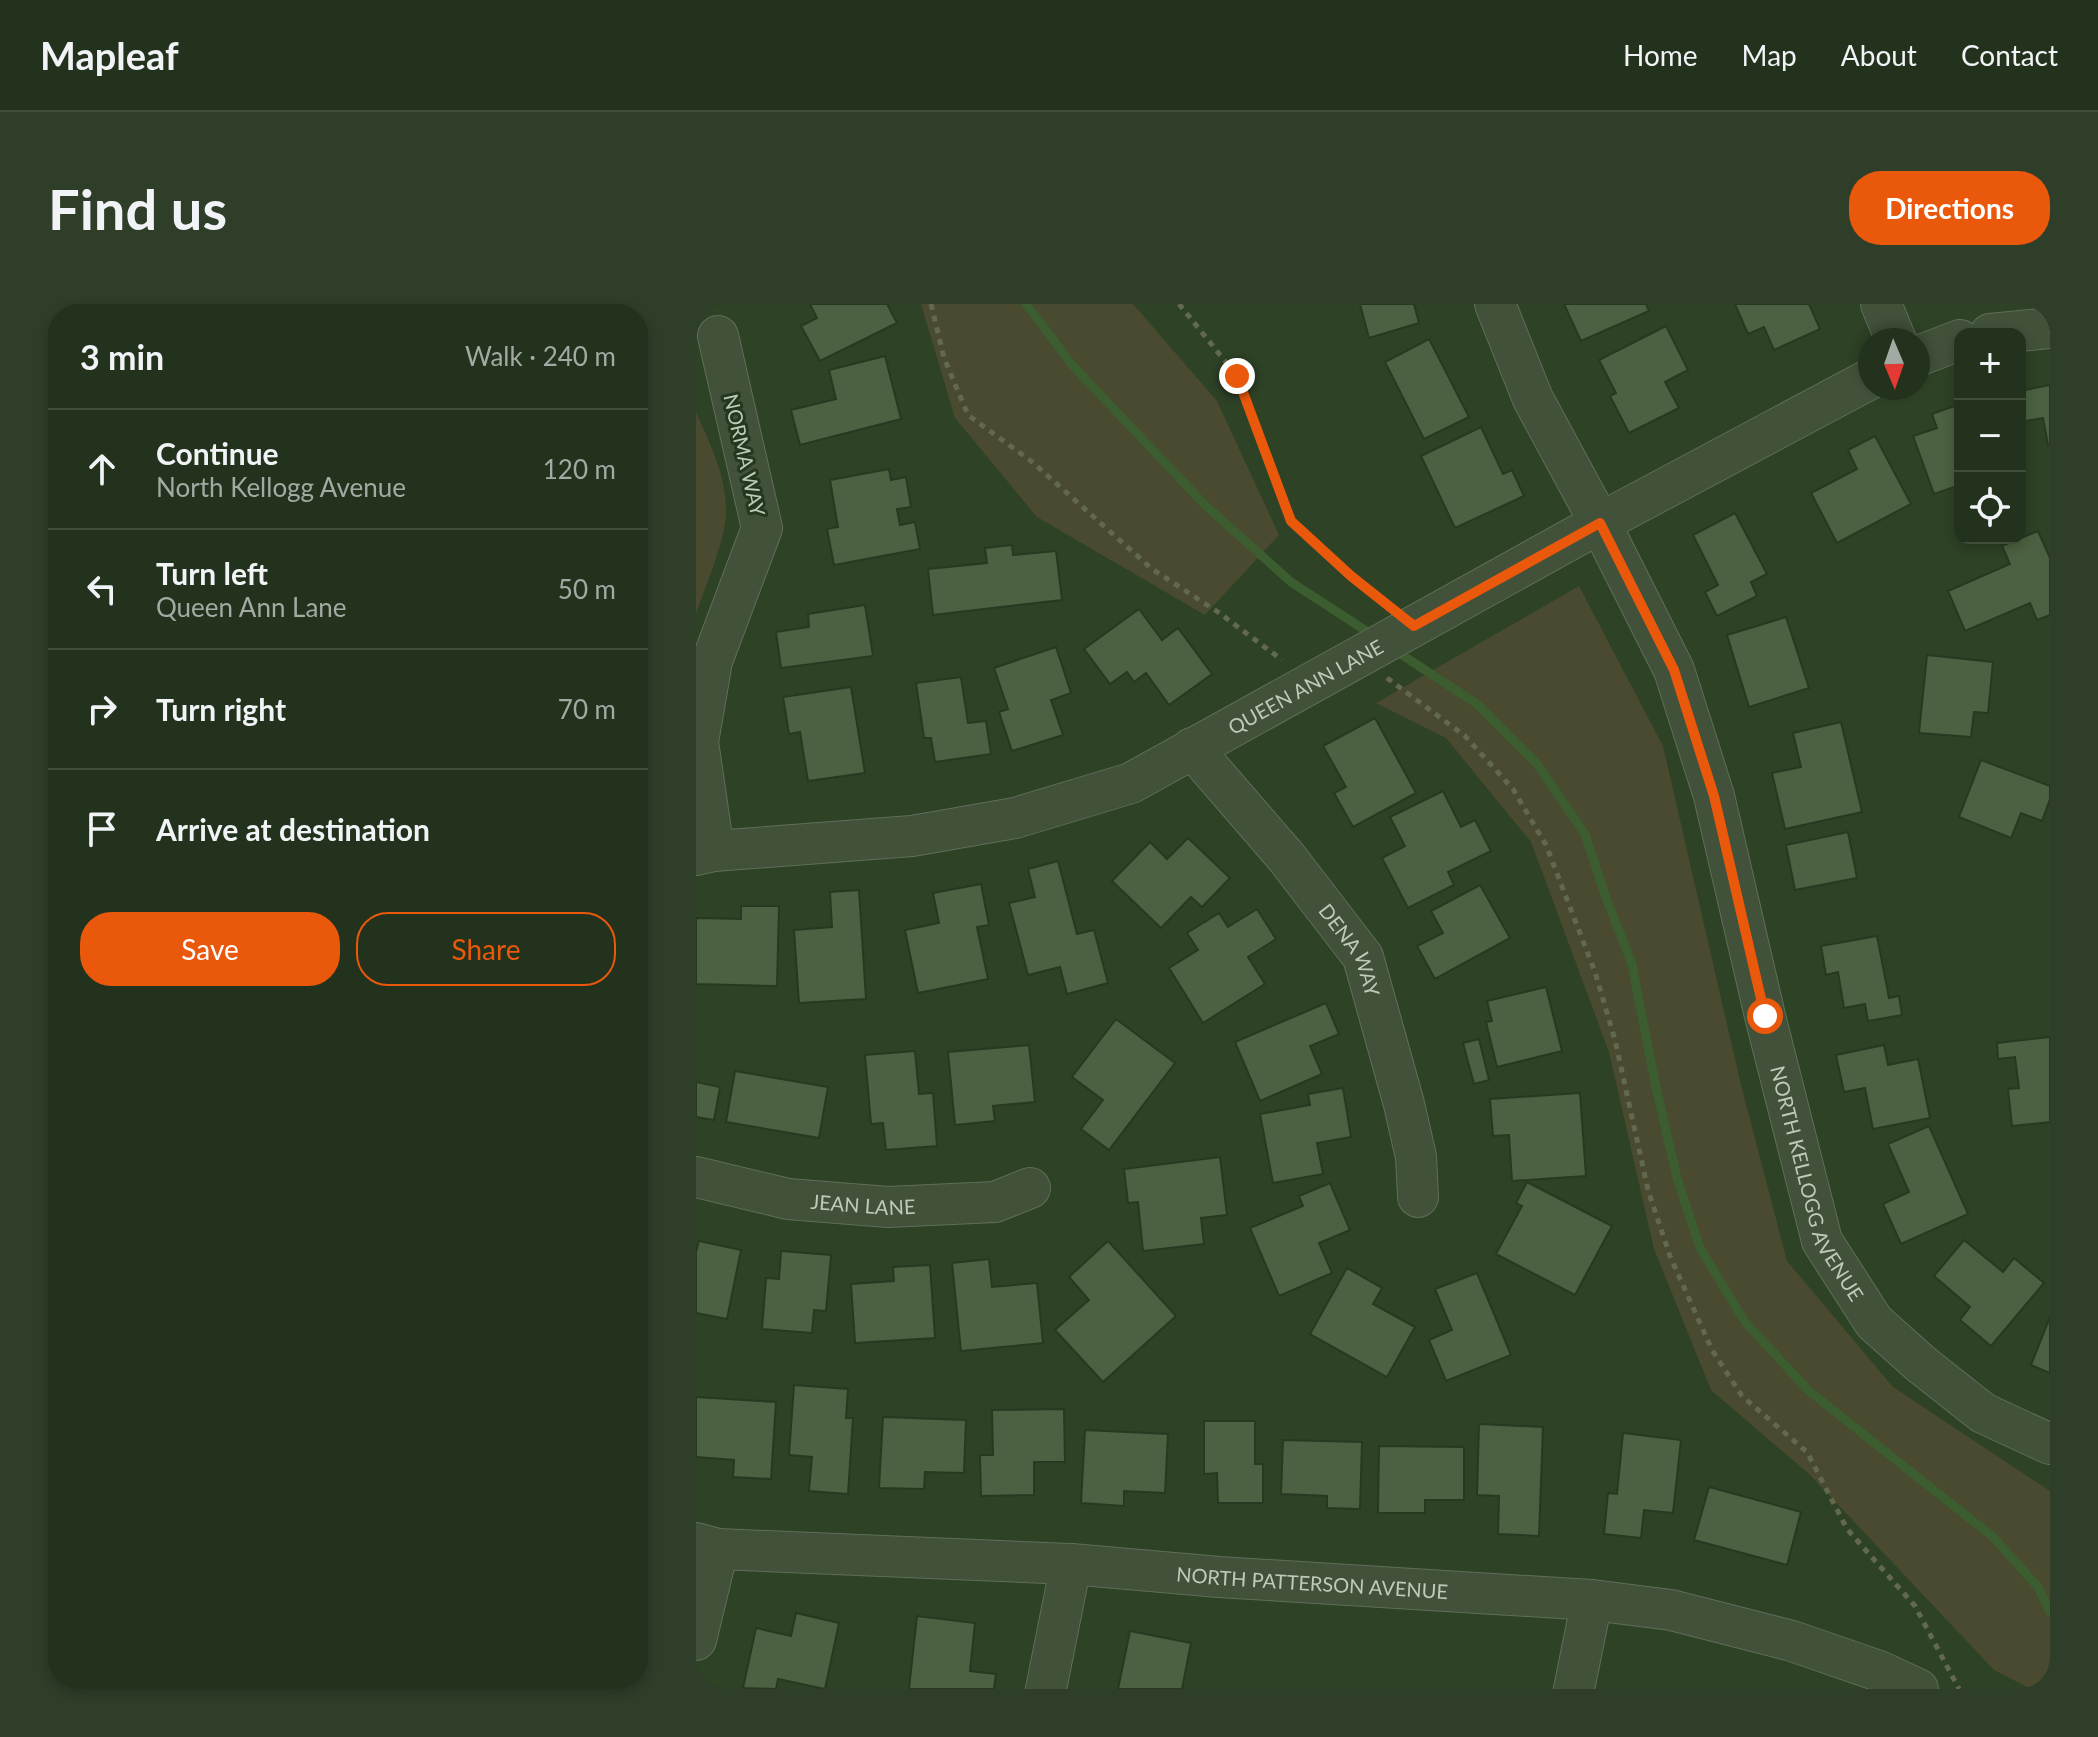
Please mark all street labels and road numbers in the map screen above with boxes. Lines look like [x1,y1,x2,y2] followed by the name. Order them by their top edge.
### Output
[719,392,771,519] street label: NORMA WAY
[1224,634,1387,739] street label: QUEEN ANN LANE
[1314,899,1385,999] street label: DENA WAY
[1766,1063,1869,1305] street label: NORTH KELLOGG AVENUE
[810,1189,916,1219] street label: JEAN LANE
[1175,1561,1449,1603] street label: NORTH PATTERSON AVENUE

